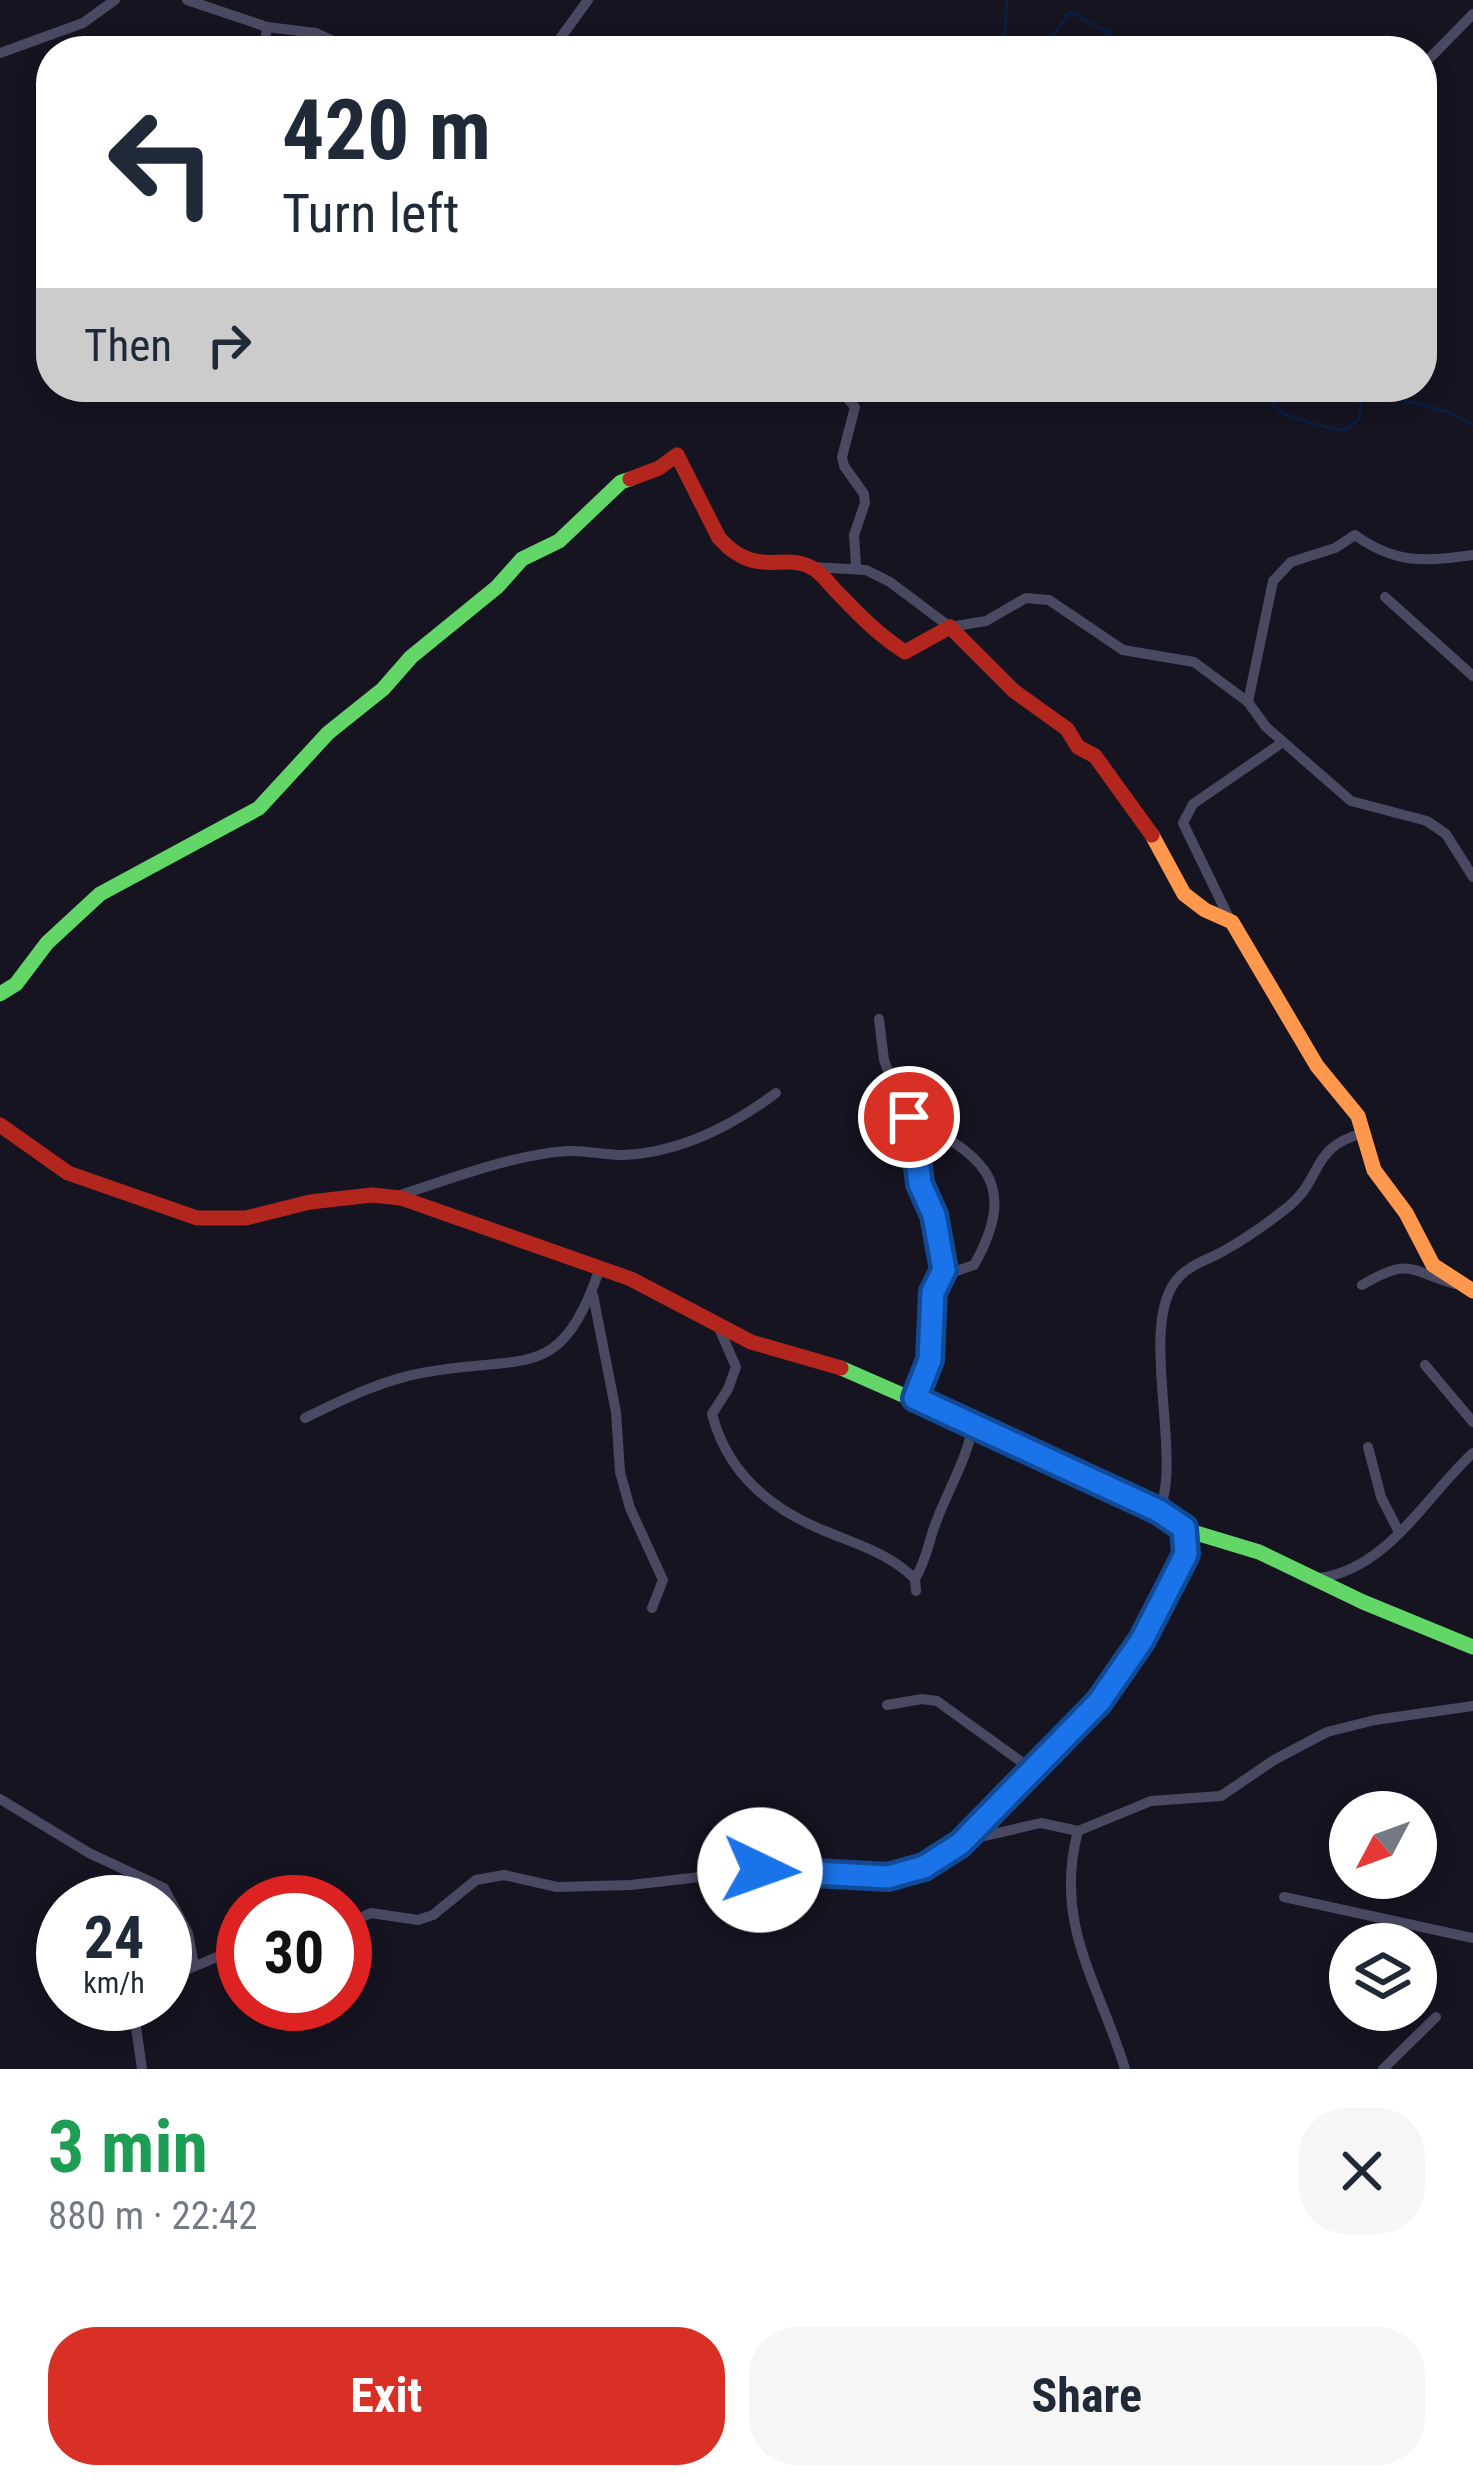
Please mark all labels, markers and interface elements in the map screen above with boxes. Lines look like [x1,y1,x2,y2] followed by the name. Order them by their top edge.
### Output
[282,81,491,180] text: 420 m
[84,84,240,240] icon: left
[282,182,459,245] text: Turn left
[196,312,262,378] icon: right
[84,319,172,372] text: Then
[858,1066,960,1168] pin
[876,1084,942,1150] icon: arrive
[1329,1791,1437,1899] north arrow
[1329,1791,1437,2031] map controls
[697,1807,823,1933] position arrow
[216,1875,372,2031] speed limit sign: 30
[84,1902,144,1973] text: 24
[1329,1923,1437,2031] button: layers
[83,1965,145,2000] text: km/h
[48,2105,208,2190] text: 3 min
[1299,2108,1425,2234] button: close
[48,2193,258,2239] text: 880 m · 22:42
[48,2327,725,2465] button: Exit
[749,2327,1425,2465] button: Share

